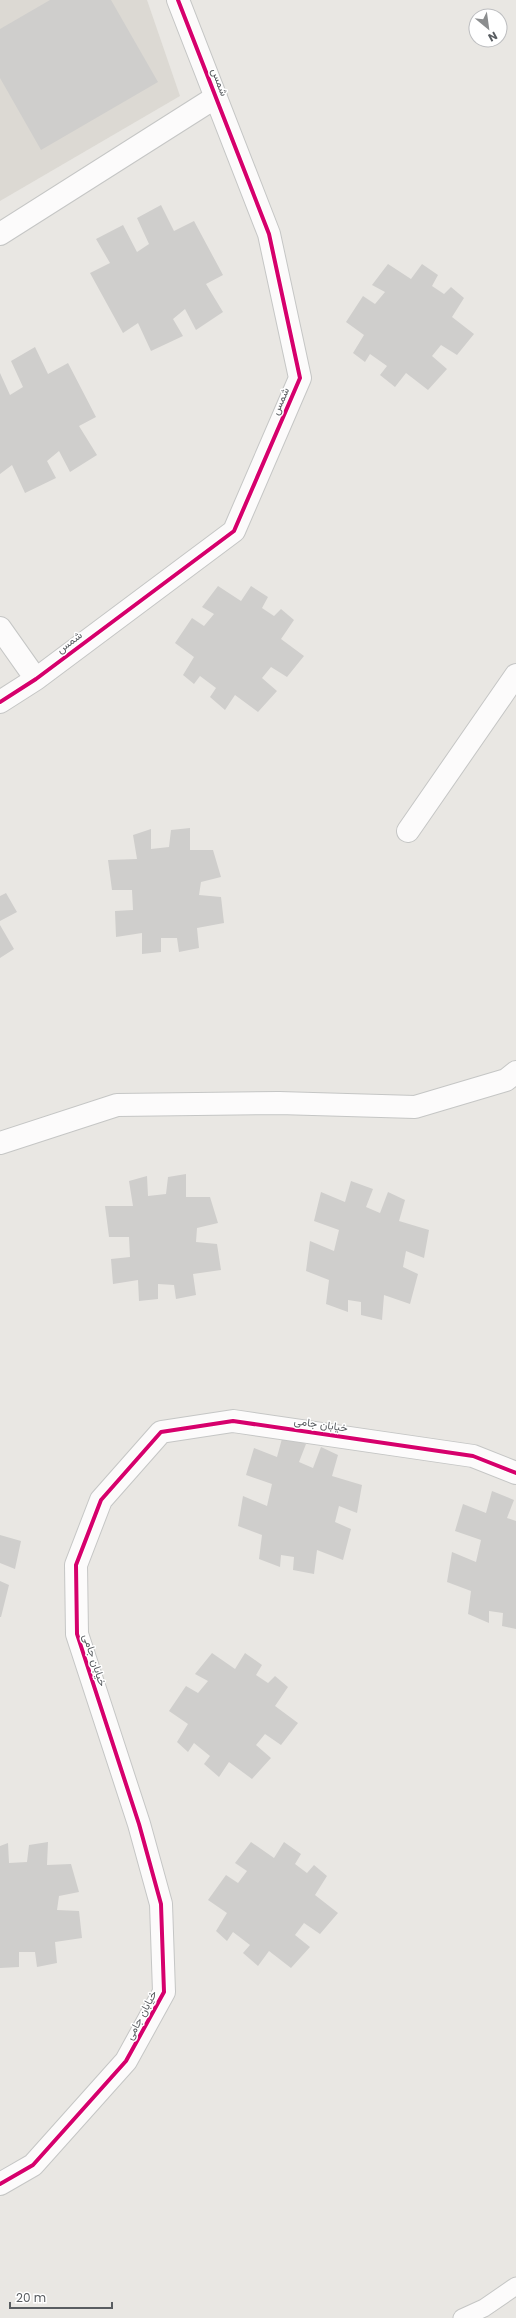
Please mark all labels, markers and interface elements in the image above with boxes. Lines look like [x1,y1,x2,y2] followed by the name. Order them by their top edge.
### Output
[468,8,508,48] north arrow
[485,28,500,46] text: N
[207,66,233,99] street label: شمس
[267,384,293,417] street label: شمس
[53,627,85,657] street label: شمس
[293,1412,349,1436] street label: خیابان جامی
[79,1632,111,1688] street label: خیابان جامی
[121,1987,161,2043] street label: خیابان جامی
[10,2284,112,2310] scale bar
[16,2289,46,2306] text: 20 m

